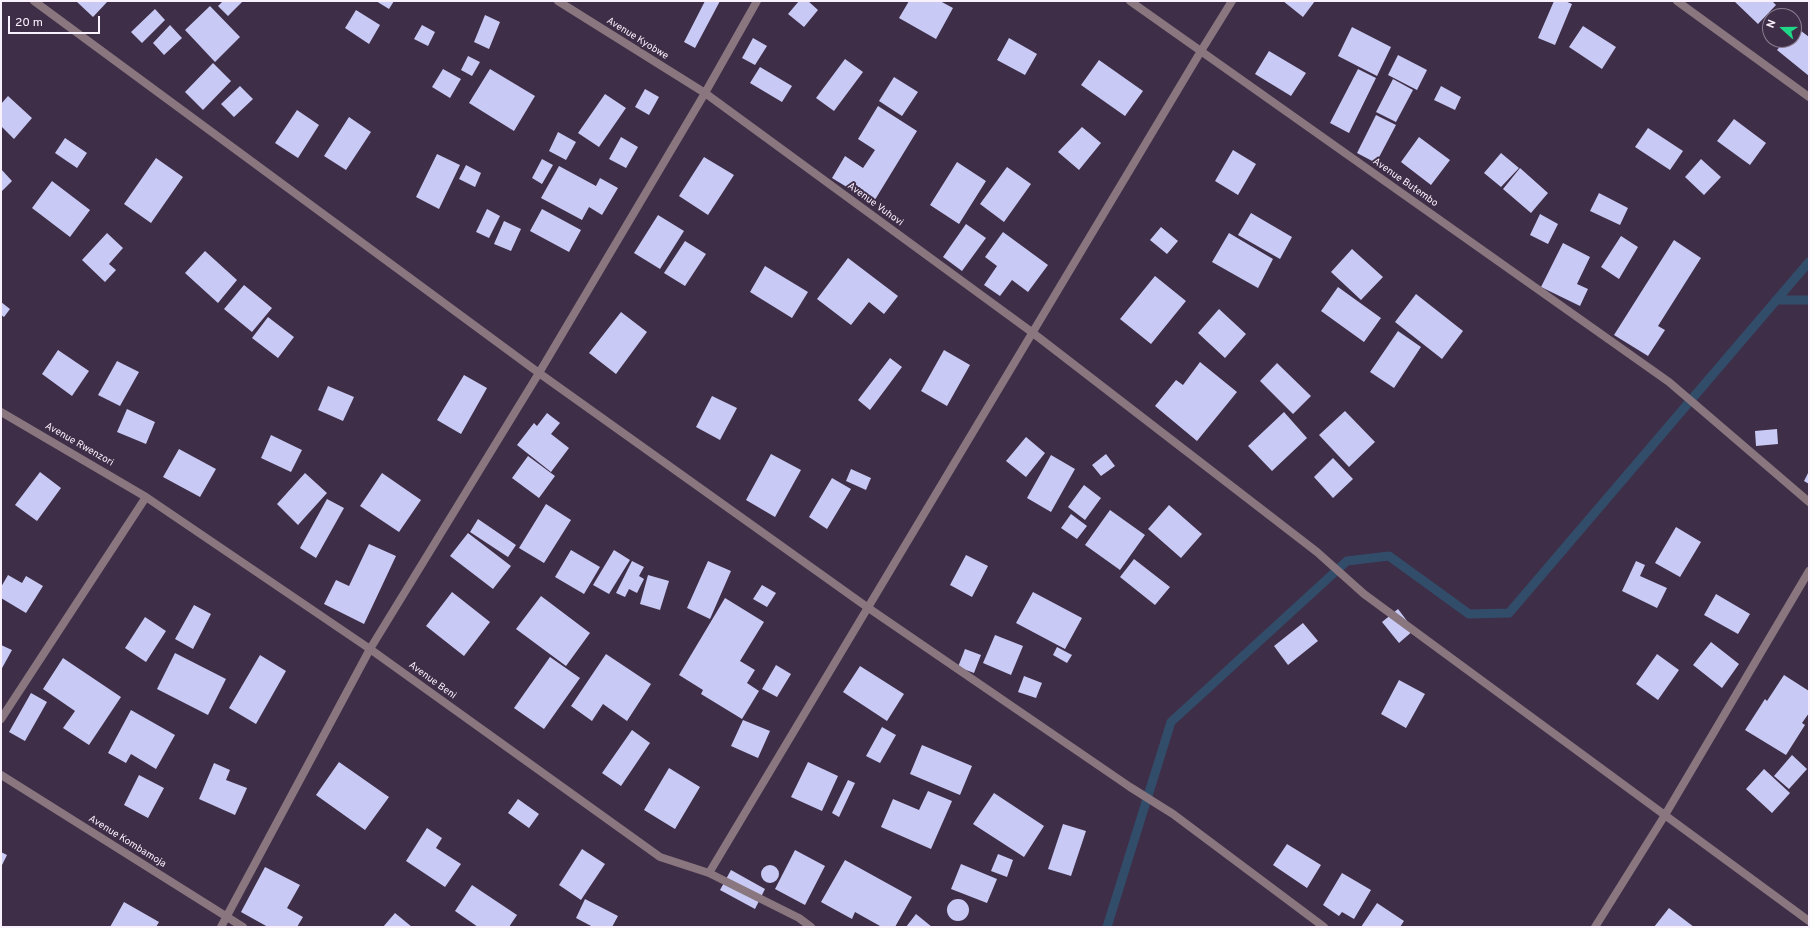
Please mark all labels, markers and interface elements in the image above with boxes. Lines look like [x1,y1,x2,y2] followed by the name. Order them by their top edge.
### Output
[10,8,102,34] scale bar
[1762,8,1802,48] north arrow
[15,15,43,31] text: 20 m
[604,15,670,63] street label: Avenue Kyobwe
[1764,18,1780,30] text: N
[1370,156,1440,210] street label: Avenue Butembo
[845,181,905,229] street label: Avenue Vuhovi
[43,420,115,470] street label: Avenue Rwenzori
[406,660,458,702] street label: Avenue Beni
[86,813,168,871] street label: Avenue Kombamoja

